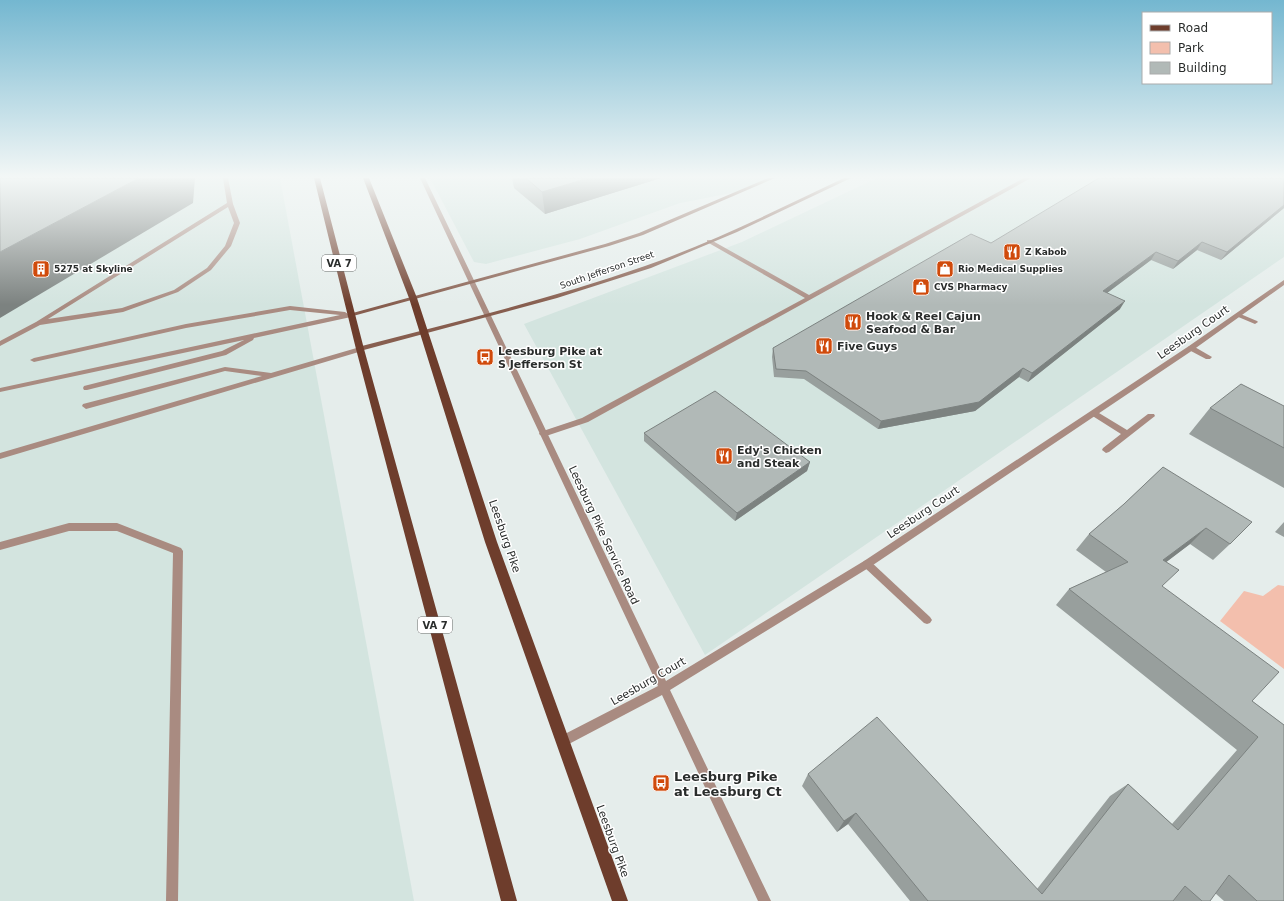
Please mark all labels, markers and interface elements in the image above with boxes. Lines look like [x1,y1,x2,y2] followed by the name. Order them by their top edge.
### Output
[1142,12,1272,84] legend
[1178,21,1208,35] text: Road
[1178,41,1204,55] text: Park
[1178,61,1227,75] text: Building
[1002,242,1022,262] restaurant icon: Z Kabob
[1025,247,1067,257] place label: Z Kabob
[559,249,656,291] street label: South Jefferson Street
[322,255,356,271] road number: VA 7
[31,259,51,279] building icon: 5275 at Skyline
[935,259,955,279] shop icon: Rio Medical Supplies
[54,264,133,274] place label: 5275 at Skyline
[958,264,1063,274] place label: Rio Medical Supplies
[911,277,931,297] shop icon: CVS Pharmacy
[934,282,1007,292] place label: CVS Pharmacy
[1155,303,1232,362] street label: Leesburg Court
[866,310,981,336] place label: Hook & Reel Cajun Seafood & Bar
[843,312,863,332] restaurant icon: Hook & Reel Cajun Seafood & Bar
[814,336,834,356] restaurant icon: Five Guys
[837,340,898,353] place label: Five Guys
[498,345,602,371] place label: Leesburg Pike at S Jefferson St
[475,347,495,367] bus stop icon: Leesburg Pike at S Jefferson St
[737,444,822,470] place label: Edy's Chicken and Steak
[714,446,734,466] restaurant icon: Edy's Chicken and Steak
[566,464,641,607] street label: Leesburg Pike Service Road
[885,483,962,541] street label: Leesburg Court
[486,498,523,574] street label: Leesburg Pike
[418,617,452,633] road number: VA 7
[609,654,689,708] street label: Leesburg Court
[674,769,782,799] place label: Leesburg Pike at Leesburg Ct
[651,773,671,793] bus stop icon: Leesburg Pike at Leesburg Ct
[593,803,632,879] street label: Leesburg Pike

